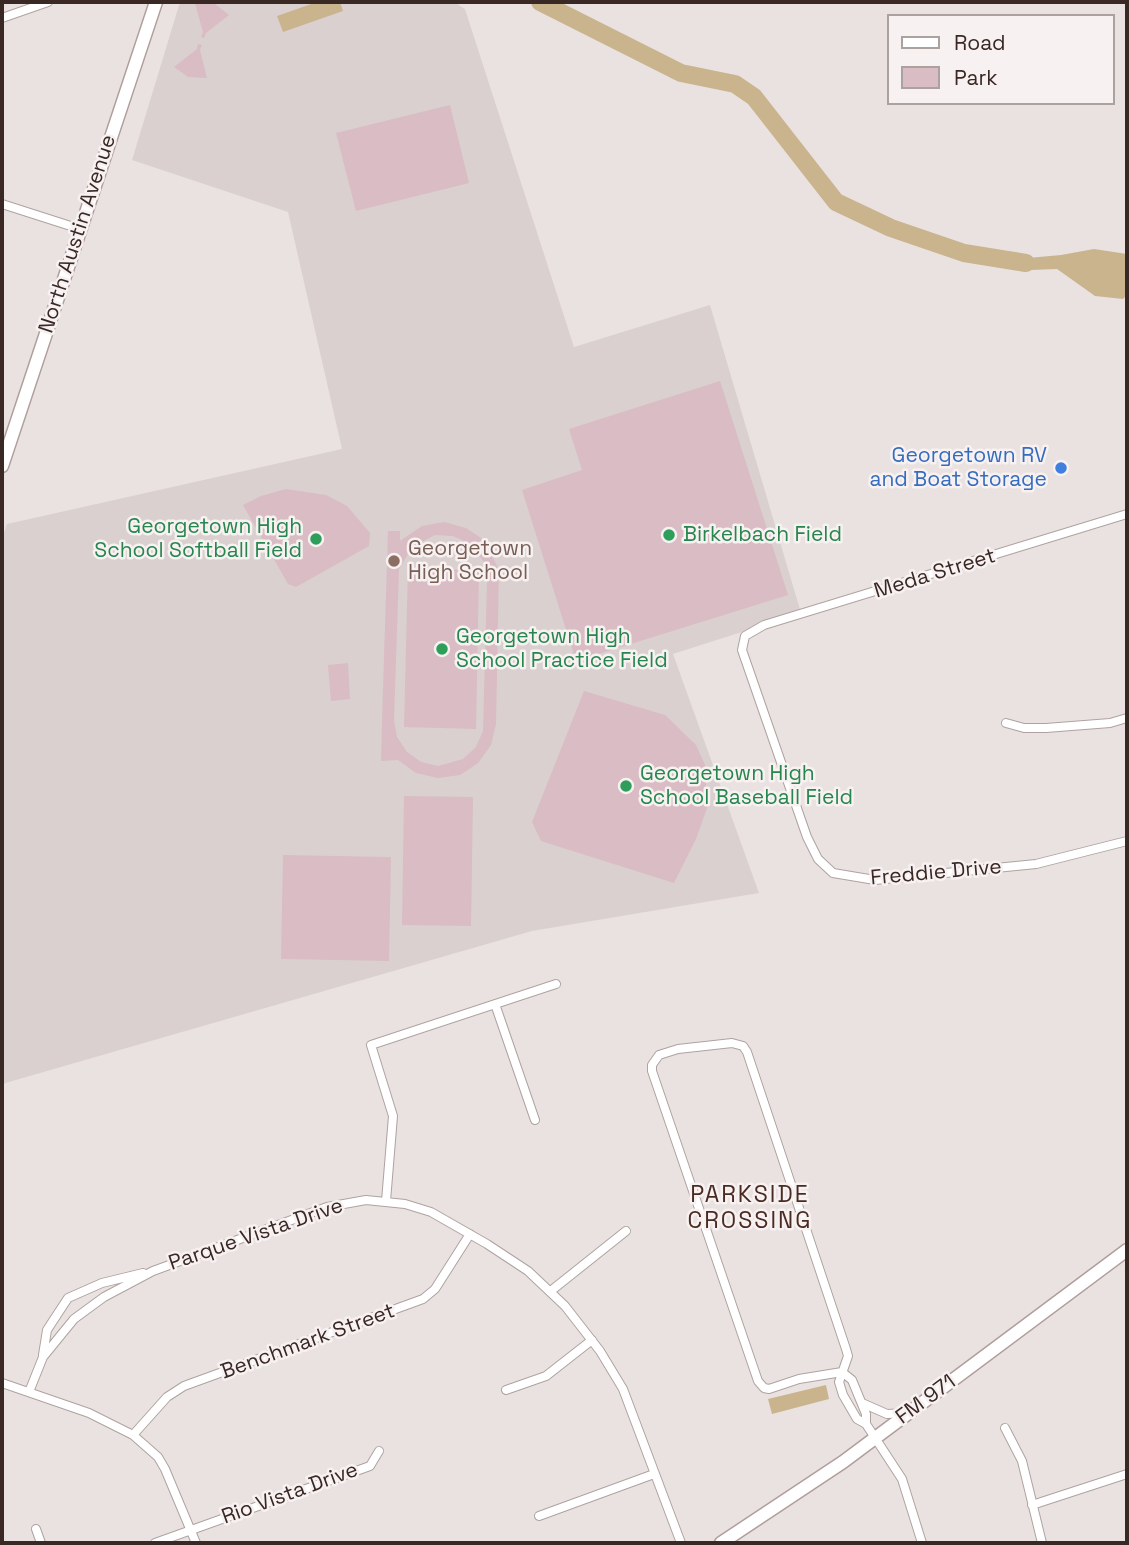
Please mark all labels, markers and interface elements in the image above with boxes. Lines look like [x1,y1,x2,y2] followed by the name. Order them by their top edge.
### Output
[888,14,1115,105] legend
[954,29,1006,56] text: Road
[954,64,998,91] text: Park
[34,132,122,336] street label: North Austin Avenue
[869,443,1047,493] place label: Georgetown RV and Boat Storage
[1053,460,1069,476] marker: Georgetown RV and Boat Storage
[94,514,302,564] place label: Georgetown High School Softball Field
[683,522,842,548] place label: Birkelbach Field
[661,527,677,543] marker: Birkelbach Field
[308,531,324,547] marker: Georgetown High School Softball Field
[408,536,532,586] place label: Georgetown High School
[871,544,999,604] street label: Meda Street
[386,553,402,569] marker: Georgetown High School
[456,624,668,674] place label: Georgetown High School Practice Field
[434,641,450,657] marker: Georgetown High School Practice Field
[640,761,853,811] place label: Georgetown High School Baseball Field
[618,778,634,794] marker: Georgetown High School Baseball Field
[869,855,1003,891] street label: Freddie Drive
[689,1182,811,1236] district label: PARKSIDE CROSSING
[166,1193,346,1277] street label: Parque Vista Drive
[217,1299,399,1385] street label: Benchmark Street
[891,1370,961,1430] street label: FM 971
[218,1458,362,1530] street label: Rio Vista Drive

